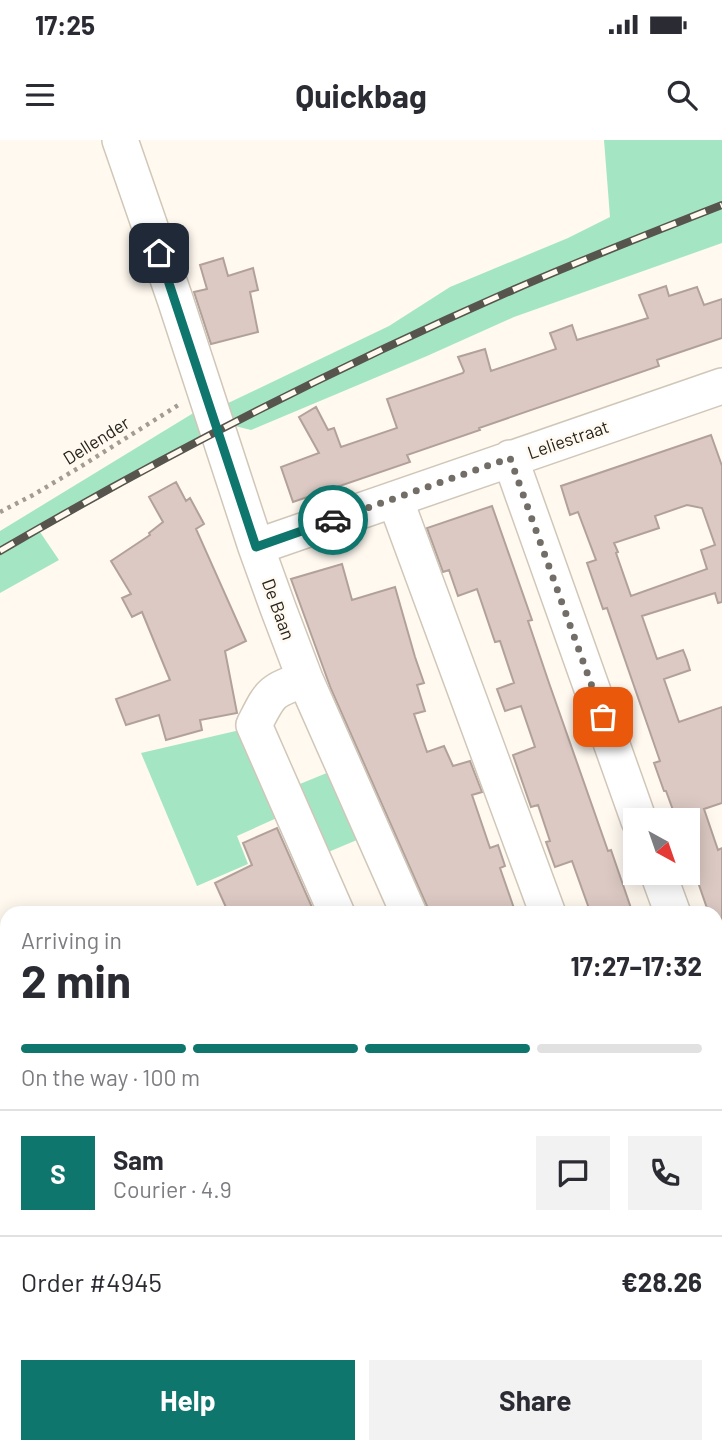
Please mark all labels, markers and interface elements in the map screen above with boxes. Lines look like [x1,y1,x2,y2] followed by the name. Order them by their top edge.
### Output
[35,9,95,40] text: 17:25
[21,76,59,114] icon: menu
[295,76,427,114] text: Quickbag
[663,76,701,114] icon: search
[129,223,189,283] pin
[140,234,178,272] icon: home
[59,411,134,469] street label: Dellender
[524,415,612,463] street label: Leliestraat
[298,485,368,555] courier
[314,501,352,539] icon: car
[258,575,300,643] street label: De Baan
[573,687,633,747] pin
[584,698,622,736] icon: bag
[623,808,700,886] north arrow
[623,808,700,885] map controls
[21,926,122,954] text: Arriving in
[570,950,702,981] text: 17:27–17:32
[21,952,131,1007] text: 2 min
[21,1063,200,1091] text: On the way · 100 m
[536,1136,610,1210] button: chat
[628,1136,702,1210] button: phone
[113,1144,164,1175] text: Sam
[50,1158,66,1189] text: S
[113,1175,232,1203] text: Courier · 4.9
[21,1266,162,1297] text: Order #4945
[621,1266,702,1297] text: €28.26
[21,1360,355,1440] button: Help
[369,1360,702,1440] button: Share

